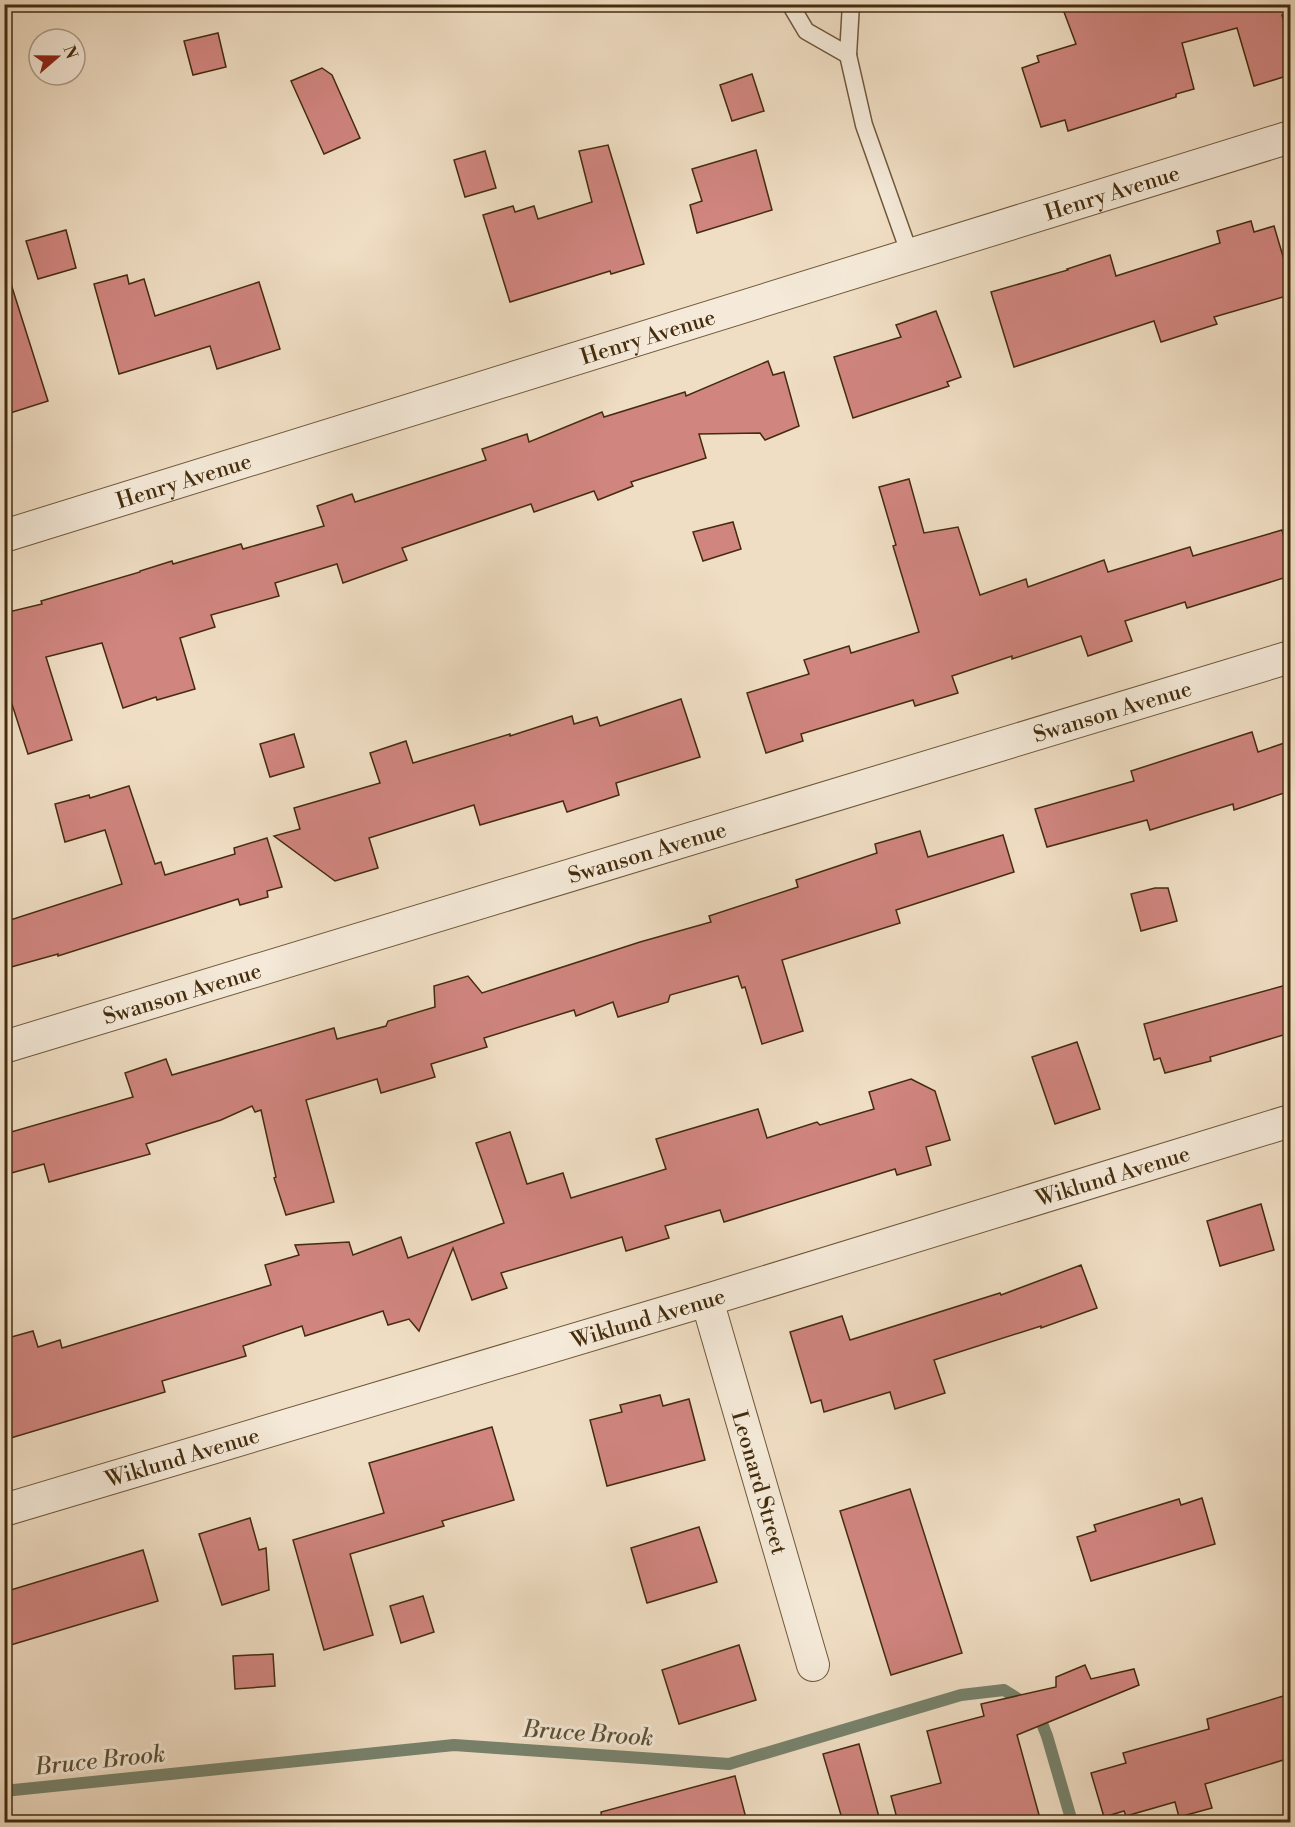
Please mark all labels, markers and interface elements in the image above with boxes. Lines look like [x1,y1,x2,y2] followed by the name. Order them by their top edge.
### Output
[27,27,87,87] north arrow
[59,43,82,62] text: N
[1041,160,1183,227] street label: Henry Avenue
[577,304,719,371] street label: Henry Avenue
[113,448,255,515] street label: Henry Avenue
[1030,676,1195,749] street label: Swanson Avenue
[565,817,730,890] street label: Swanson Avenue
[100,958,265,1031] street label: Swanson Avenue
[1032,1141,1193,1214] street label: Wiklund Avenue
[567,1283,729,1355] street label: Wiklund Avenue
[725,1408,792,1558] street label: Leonard Street
[101,1422,263,1494] street label: Wiklund Avenue
[521,1714,654,1754] water label: Bruce Brook
[32,1739,167,1783] water label: Bruce Brook

